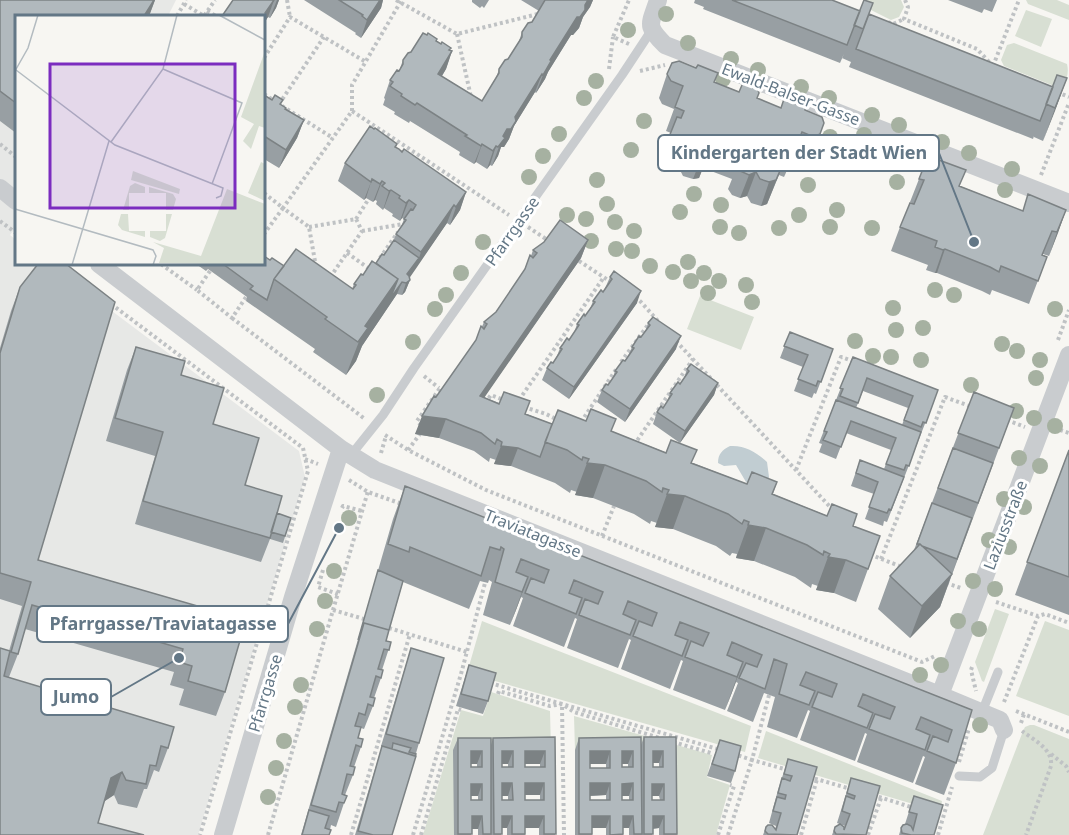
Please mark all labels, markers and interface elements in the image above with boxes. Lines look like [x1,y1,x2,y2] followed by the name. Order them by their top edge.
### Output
[15,15,266,266] inset map
[719,57,863,131] street label: Ewald-Balser-Gasse
[658,135,939,171] callout: Kindergarten der Stadt Wien
[671,140,927,164] text: Kindergarten der Stadt Wien
[480,192,544,270] street label: Pfarrgasse
[978,477,1032,573] street label: Laziusstraße
[481,504,585,562] street label: Traviatagasse
[37,606,288,642] callout: Pfarrgasse/Traviatagasse
[49,611,277,635] text: Pfarrgasse/Traviatagasse
[243,651,287,735] street label: Pfarrgasse
[41,679,111,715] callout: Jumo
[51,684,99,708] text: Jumo

